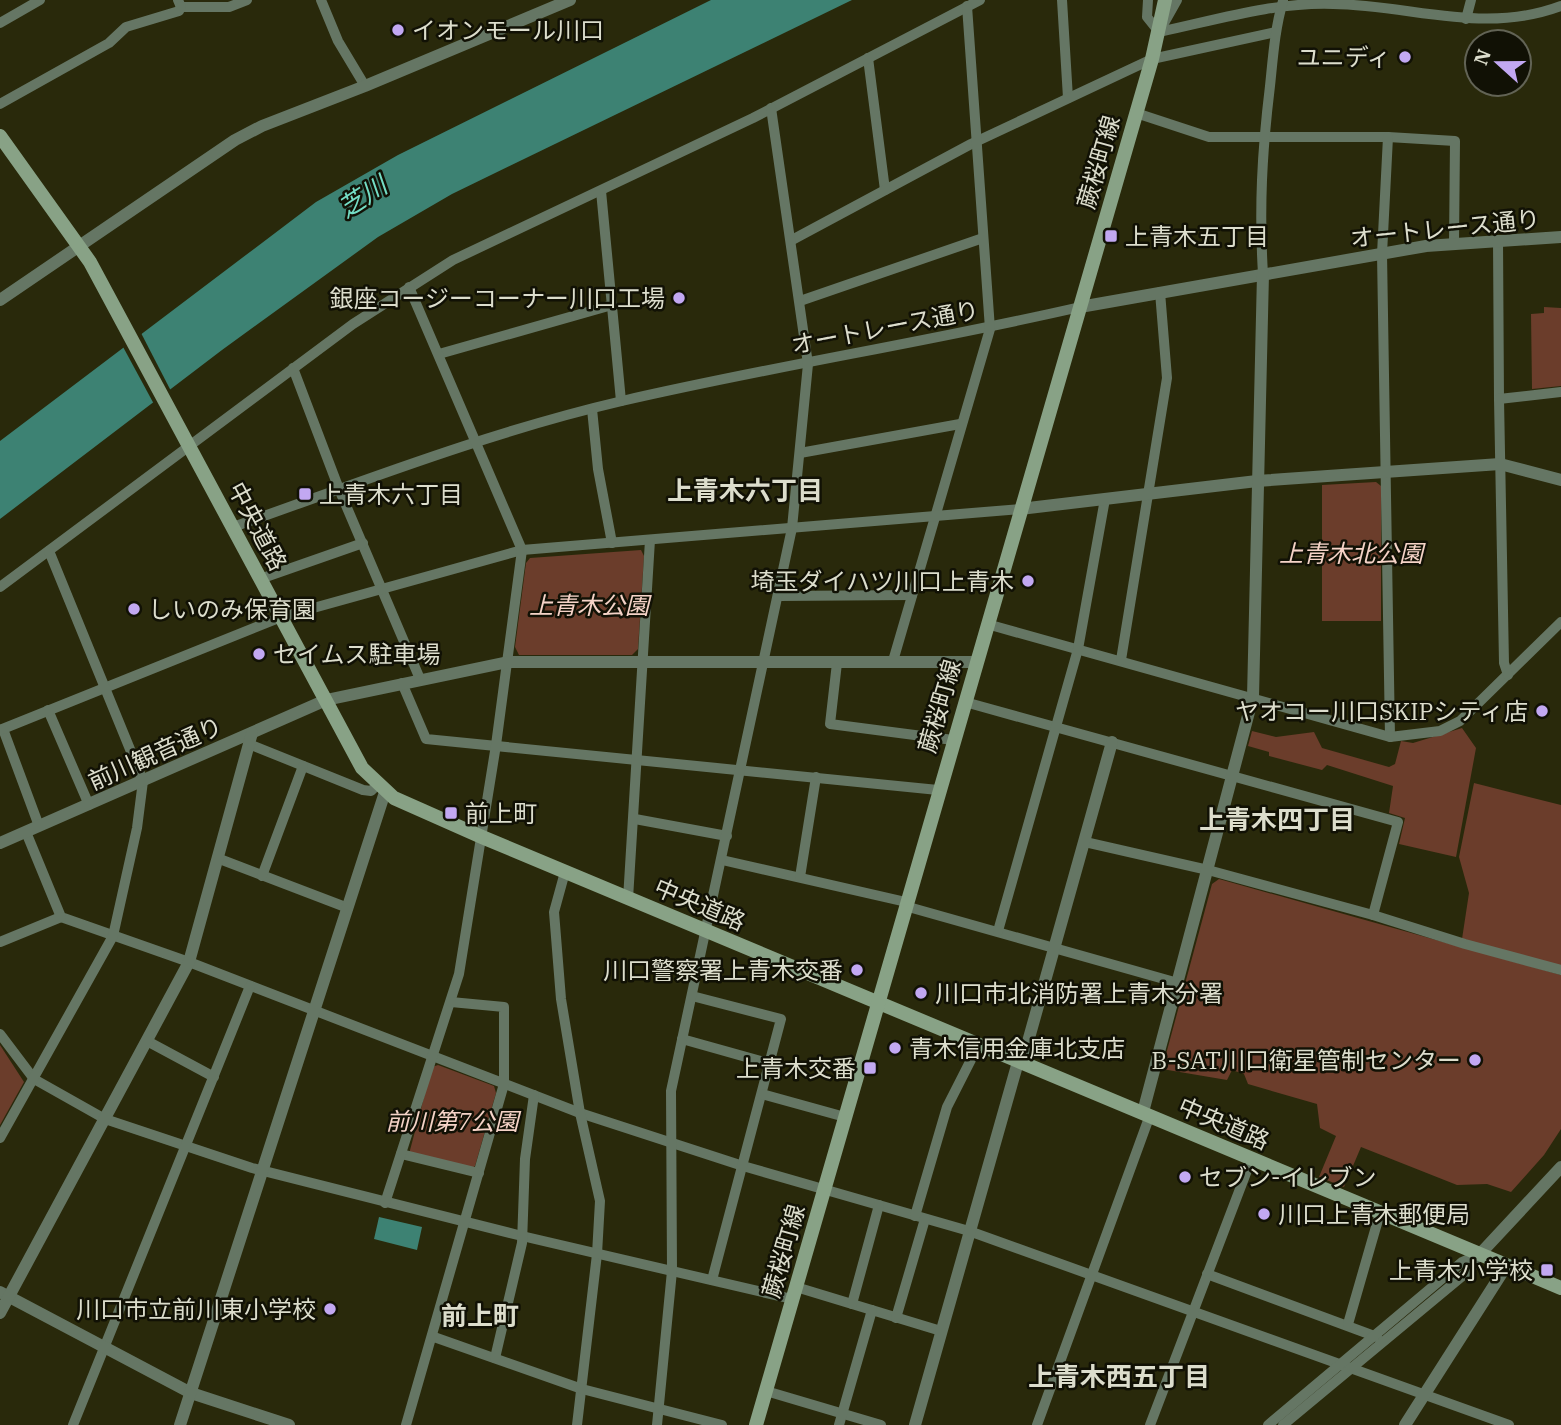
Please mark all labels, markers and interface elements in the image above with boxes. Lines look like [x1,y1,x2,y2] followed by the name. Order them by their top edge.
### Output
[412,14,604,46] place label: イオンモール川口
[390,22,406,38] marker: イオンモール川口
[1463,28,1533,98] north arrow
[1297,41,1391,73] place label: ユニディ
[1468,46,1496,68] text: N
[1397,49,1413,65] marker: ユニディ
[1069,111,1127,213] street label: 蕨桜町線
[331,166,396,224] water label: 芝川
[1348,202,1542,254] street label: オートレース通り
[1125,220,1269,252] place label: 上青木五丁目
[1103,228,1119,244] marker: 上青木五丁目
[329,282,665,314] place label: 銀座コージーコーナー川口工場
[671,290,687,306] marker: 銀座コージーコーナー川口工場
[788,293,982,361] street label: オートレース通り
[667,473,823,507] district label: 上青木六丁目
[221,476,295,576] street label: 中央道路
[319,478,463,510] place label: 上青木六丁目
[297,486,313,502] marker: 上青木六丁目
[1279,537,1426,569] park label: 上青木北公園
[750,565,1014,597] place label: 埼玉ダイハツ川口上青木
[1020,573,1036,589] marker: 埼玉ダイハツ川口上青木
[529,589,652,621] park label: 上青木公園
[148,593,316,625] place label: しいのみ保育園
[126,601,142,617] marker: しいのみ保育園
[273,638,441,670] place label: セイムス駐車場
[251,646,267,662] marker: セイムス駐車場
[910,655,968,757] street label: 蕨桜町線
[1235,695,1528,727] place label: ヤオコー川口SKIPシティ店
[1534,703,1550,719] marker: ヤオコー川口SKIPシティ店
[83,709,227,797] street label: 前川観音通り
[465,797,537,829] place label: 前上町
[1199,802,1355,836] district label: 上青木四丁目
[443,805,459,821] marker: 前上町
[650,871,750,937] street label: 中央道路
[603,954,843,986] place label: 川口警察署上青木交番
[849,962,865,978] marker: 川口警察署上青木交番
[935,977,1223,1009] place label: 川口市北消防署上青木分署
[913,985,929,1001] marker: 川口市北消防署上青木分署
[909,1032,1125,1064] place label: 青木信用金庫北支店
[887,1040,903,1056] marker: 青木信用金庫北支店
[1151,1044,1461,1076] place label: B-SAT川口衛星管制センター
[736,1052,856,1084] place label: 上青木交番
[1467,1052,1483,1068] marker: B-SAT川口衛星管制センター
[862,1060,878,1076] marker: 上青木交番
[1174,1090,1274,1156] street label: 中央道路
[385,1105,522,1137] park label: 前川第7公園
[1199,1161,1376,1193] place label: セブン-イレブン
[1177,1169,1193,1185] marker: セブン-イレブン
[1278,1198,1470,1230] place label: 川口上青木郵便局
[754,1200,812,1302] street label: 蕨桜町線
[1256,1206,1272,1222] marker: 川口上青木郵便局
[1389,1254,1533,1286] place label: 上青木小学校
[1539,1262,1555,1278] marker: 上青木小学校
[76,1293,316,1325] place label: 川口市立前川東小学校
[441,1298,519,1332] district label: 前上町
[322,1301,338,1317] marker: 川口市立前川東小学校
[1028,1359,1210,1393] district label: 上青木西五丁目

